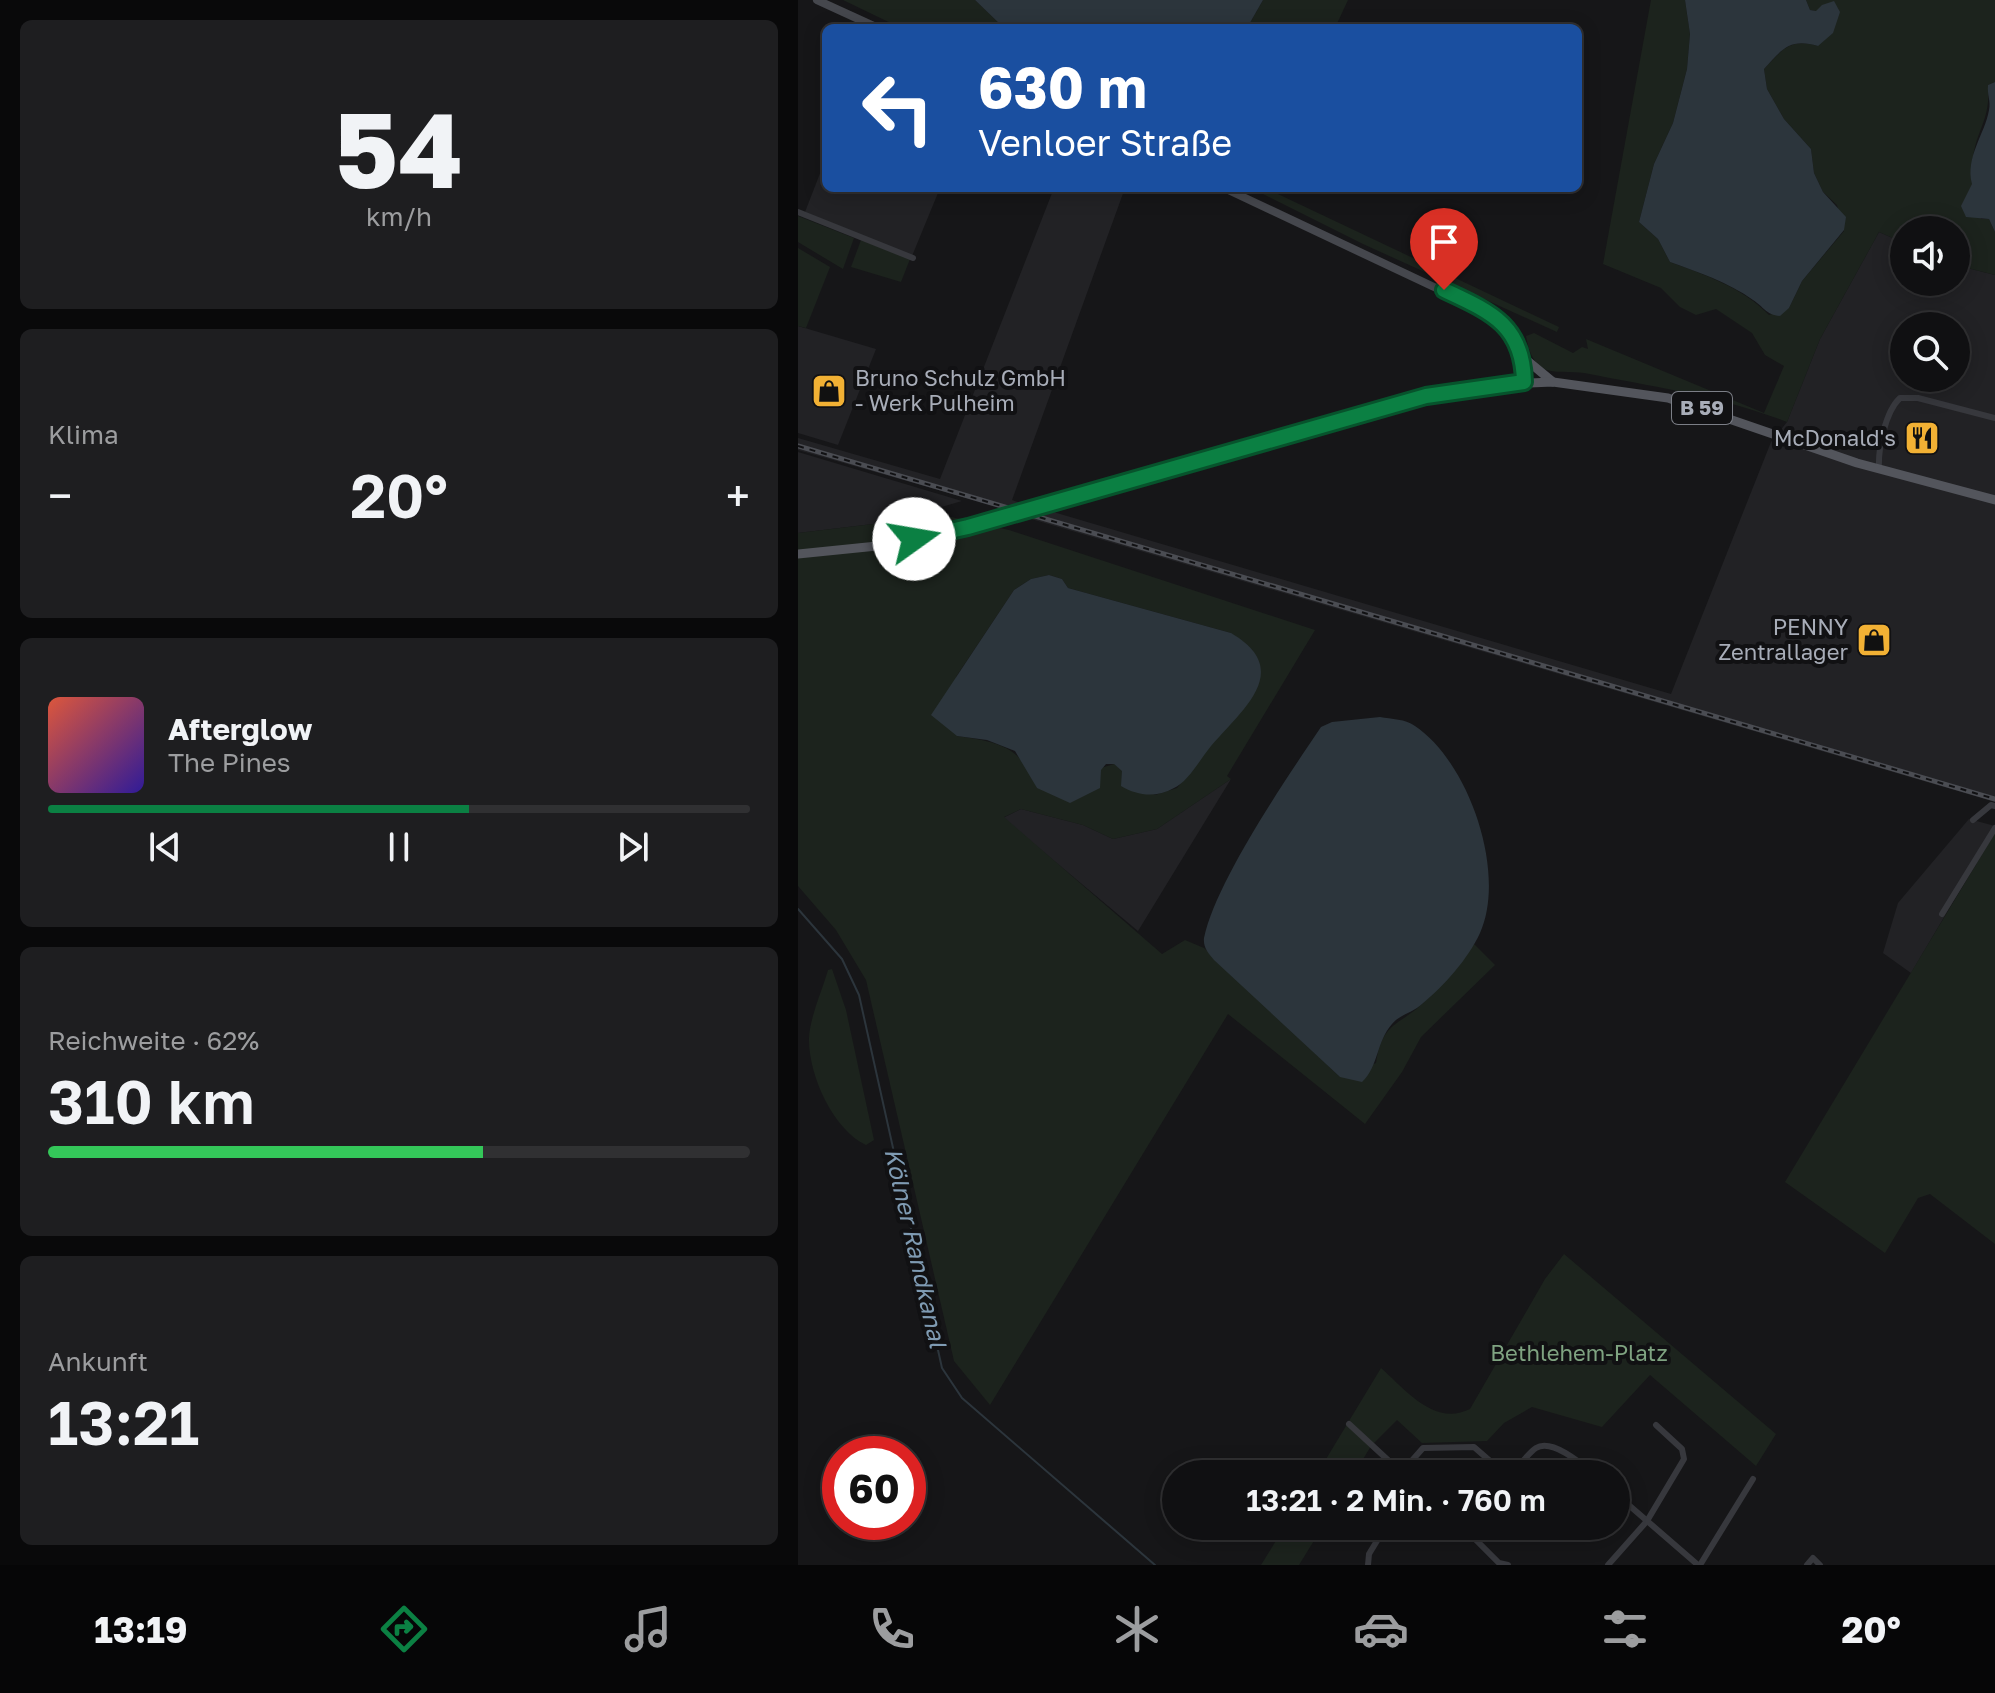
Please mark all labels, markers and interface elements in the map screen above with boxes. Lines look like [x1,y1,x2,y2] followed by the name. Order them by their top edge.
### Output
[978,53,1147,120] text: 630 m
[846,56,950,160] icon: left
[335,86,463,211] text: 54
[978,121,1232,164] text: Venloer Straße
[366,201,432,232] text: km/h
[1410,208,1478,290] pin
[1890,216,1970,392] map controls
[1890,216,1970,296] button: sound
[1422,220,1466,264] icon: arrive
[1890,312,1970,392] button: search
[855,364,1066,416] place label: Bruno Schulz GmbH - Werk Pulheim
[810,372,848,410] shop icon: Bruno Schulz GmbH - Werk Pulheim
[1672,392,1732,424] road number: B 59
[48,419,119,450] text: Klima
[1903,419,1941,457] restaurant icon: McDonald's
[1774,424,1896,451] place label: McDonald's
[350,459,448,531] text: 20°
[48,469,72,522] text: −
[726,469,750,522] text: +
[872,497,956,581] position arrow
[1718,613,1848,665] place label: PENNY Zentrallager
[1855,621,1893,659] shop icon: PENNY Zentrallager
[168,711,312,747] text: Afterglow
[168,747,291,778] text: The Pines
[143,825,187,869] icon: previous
[377,825,421,869] icon: pause
[611,825,655,869] icon: next
[48,1025,259,1056] text: Reichweite · 62%
[48,1065,255,1137] text: 310 km
[879,1145,954,1352] water label: Kölner Randkanal
[1490,1339,1668,1366] park label: Bethlehem-Platz
[48,1346,148,1377] text: Ankunft
[48,1386,199,1458] text: 13:21
[822,1436,926,1540] speed limit sign: 60
[1246,1482,1546,1518] text: 13:21 · 2 Min. · 760 m
[376,1601,432,1657] icon: directions
[620,1601,676,1657] icon: music
[864,1601,920,1657] icon: phone
[1109,1601,1165,1657] icon: climate
[1353,1601,1409,1657] icon: car
[1597,1601,1653,1657] icon: filters
[94,1608,188,1651] text: 13:19
[1841,1608,1901,1651] text: 20°

